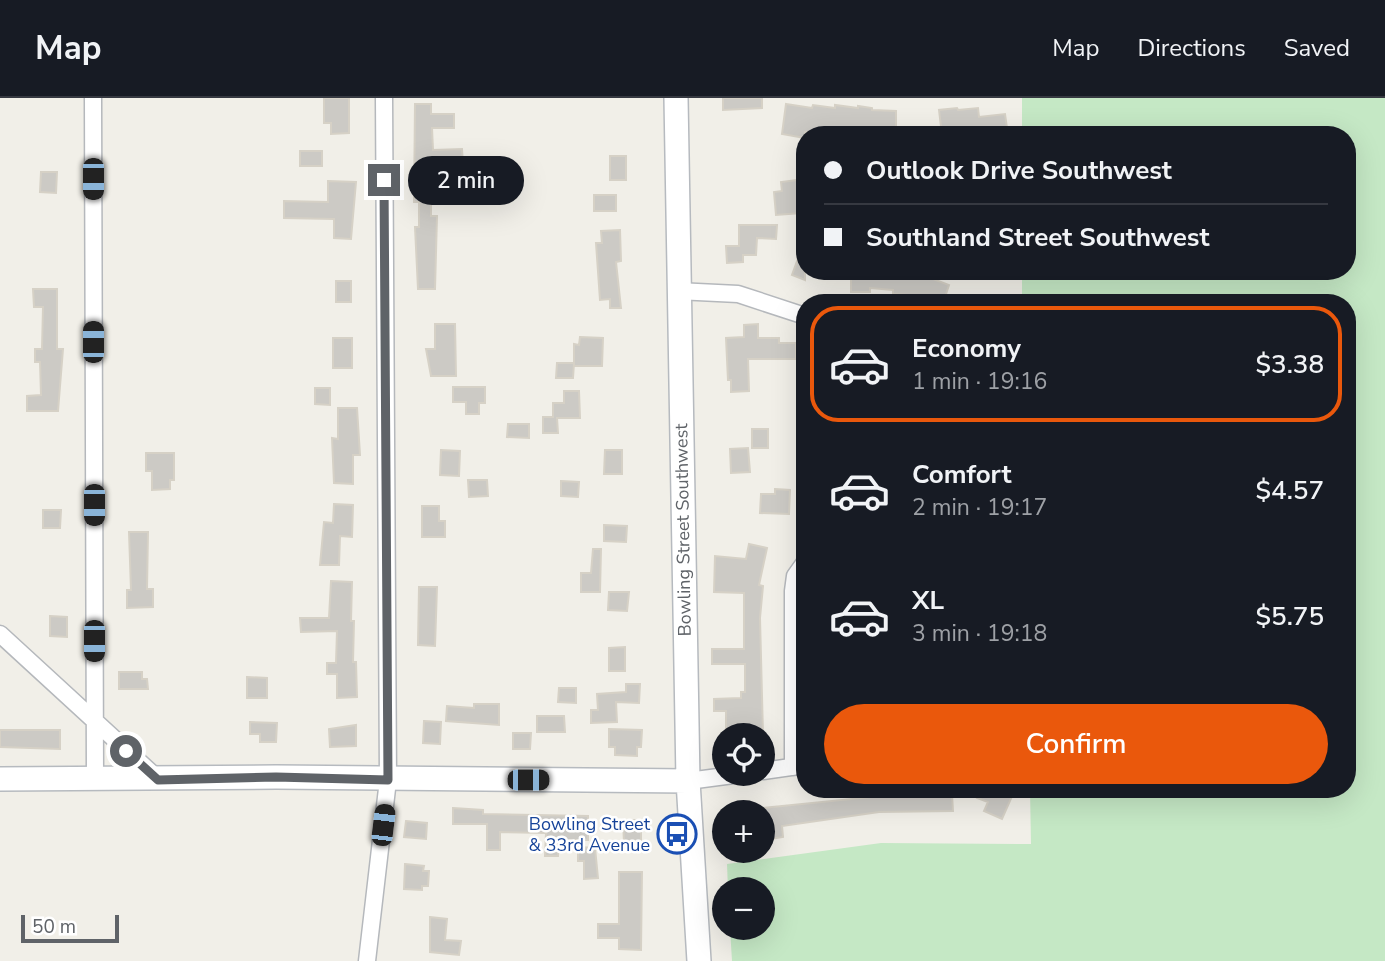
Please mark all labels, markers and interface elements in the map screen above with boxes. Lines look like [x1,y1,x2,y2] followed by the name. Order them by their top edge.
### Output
[35,26,102,71] text: Map
[1052,32,1099,64] text: Map
[1137,32,1246,64] text: Directions
[1284,32,1350,64] text: Saved
[866,153,1172,188] text: Outlook Drive Southwest
[408,155,524,204] callout: 2 min
[83,158,104,200] car
[368,164,400,196] route end
[437,165,495,196] text: 2 min
[866,220,1209,255] text: Southland Street Southwest
[83,321,104,363] car
[912,331,1021,366] text: Economy
[828,333,891,396] icon: car
[1255,347,1324,382] text: $3.38
[912,366,1047,397] text: 1 min · 19:16
[669,423,697,637] street label: Bowling Street Southwest
[912,457,1012,492] text: Comfort
[828,459,891,522] icon: car
[1255,473,1324,508] text: $4.57
[84,484,105,526] car
[912,492,1047,523] text: 2 min · 19:17
[912,583,944,618] text: XL
[828,585,891,648] icon: car
[1255,599,1324,634] text: $5.75
[912,618,1047,649] text: 3 min · 19:18
[84,620,105,662] car
[824,704,1328,784] button: Confirm
[712,723,775,940] map controls
[712,723,775,786] button: locate
[110,735,142,767] route start
[508,770,550,791] car
[712,800,775,863] button: +
[371,803,396,847] car
[529,812,651,857] place label: Bowling Street & 33rd Avenue
[656,813,698,855] bus stop icon: Bowling Street & 33rd Avenue
[712,877,775,940] button: −
[21,912,119,944] scale bar
[32,914,76,940] text: 50 m

